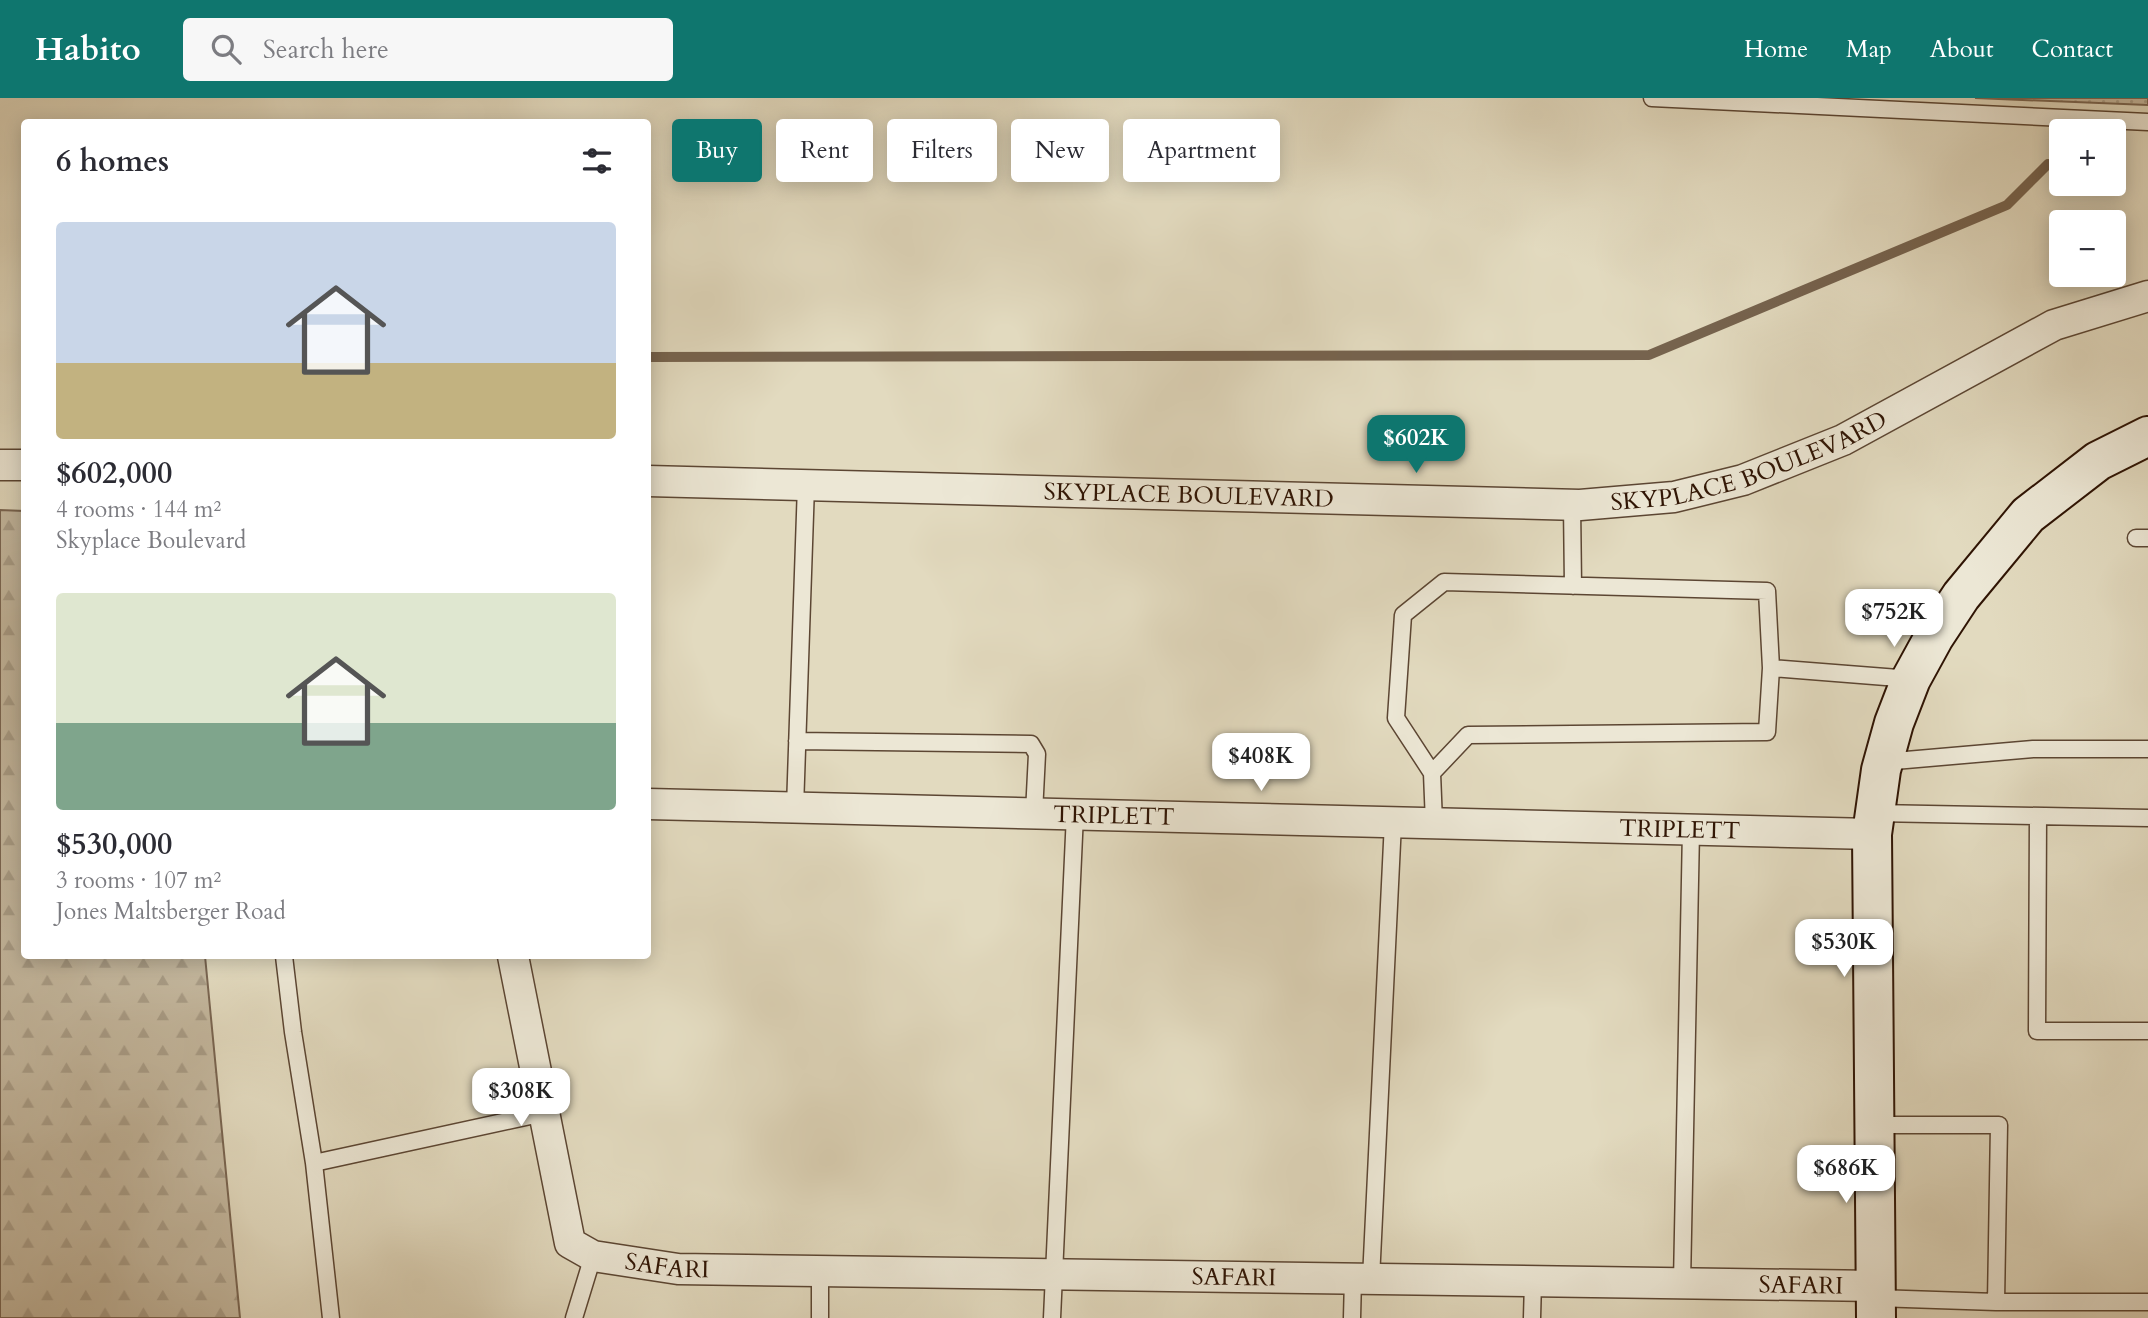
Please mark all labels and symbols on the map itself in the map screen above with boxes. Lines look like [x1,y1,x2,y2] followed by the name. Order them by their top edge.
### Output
[1609,403,1893,519] street label: SKYPLACE BOULEVARD
[1367,416,1465,475] pin: $602K
[1043,475,1334,516] street label: SKYPLACE BOULEVARD
[1845,589,1943,649] pin: $752K
[1212,734,1310,793] pin: $408K
[1053,798,1175,834] street label: TRIPLETT
[1619,812,1741,848] street label: TRIPLETT
[1795,920,1893,979] pin: $530K
[472,1068,570,1128] pin: $308K
[1797,1146,1895,1205] pin: $686K
[623,1245,710,1287] street label: SAFARI
[1191,1260,1277,1294] street label: SAFARI
[1758,1268,1843,1303] street label: SAFARI

